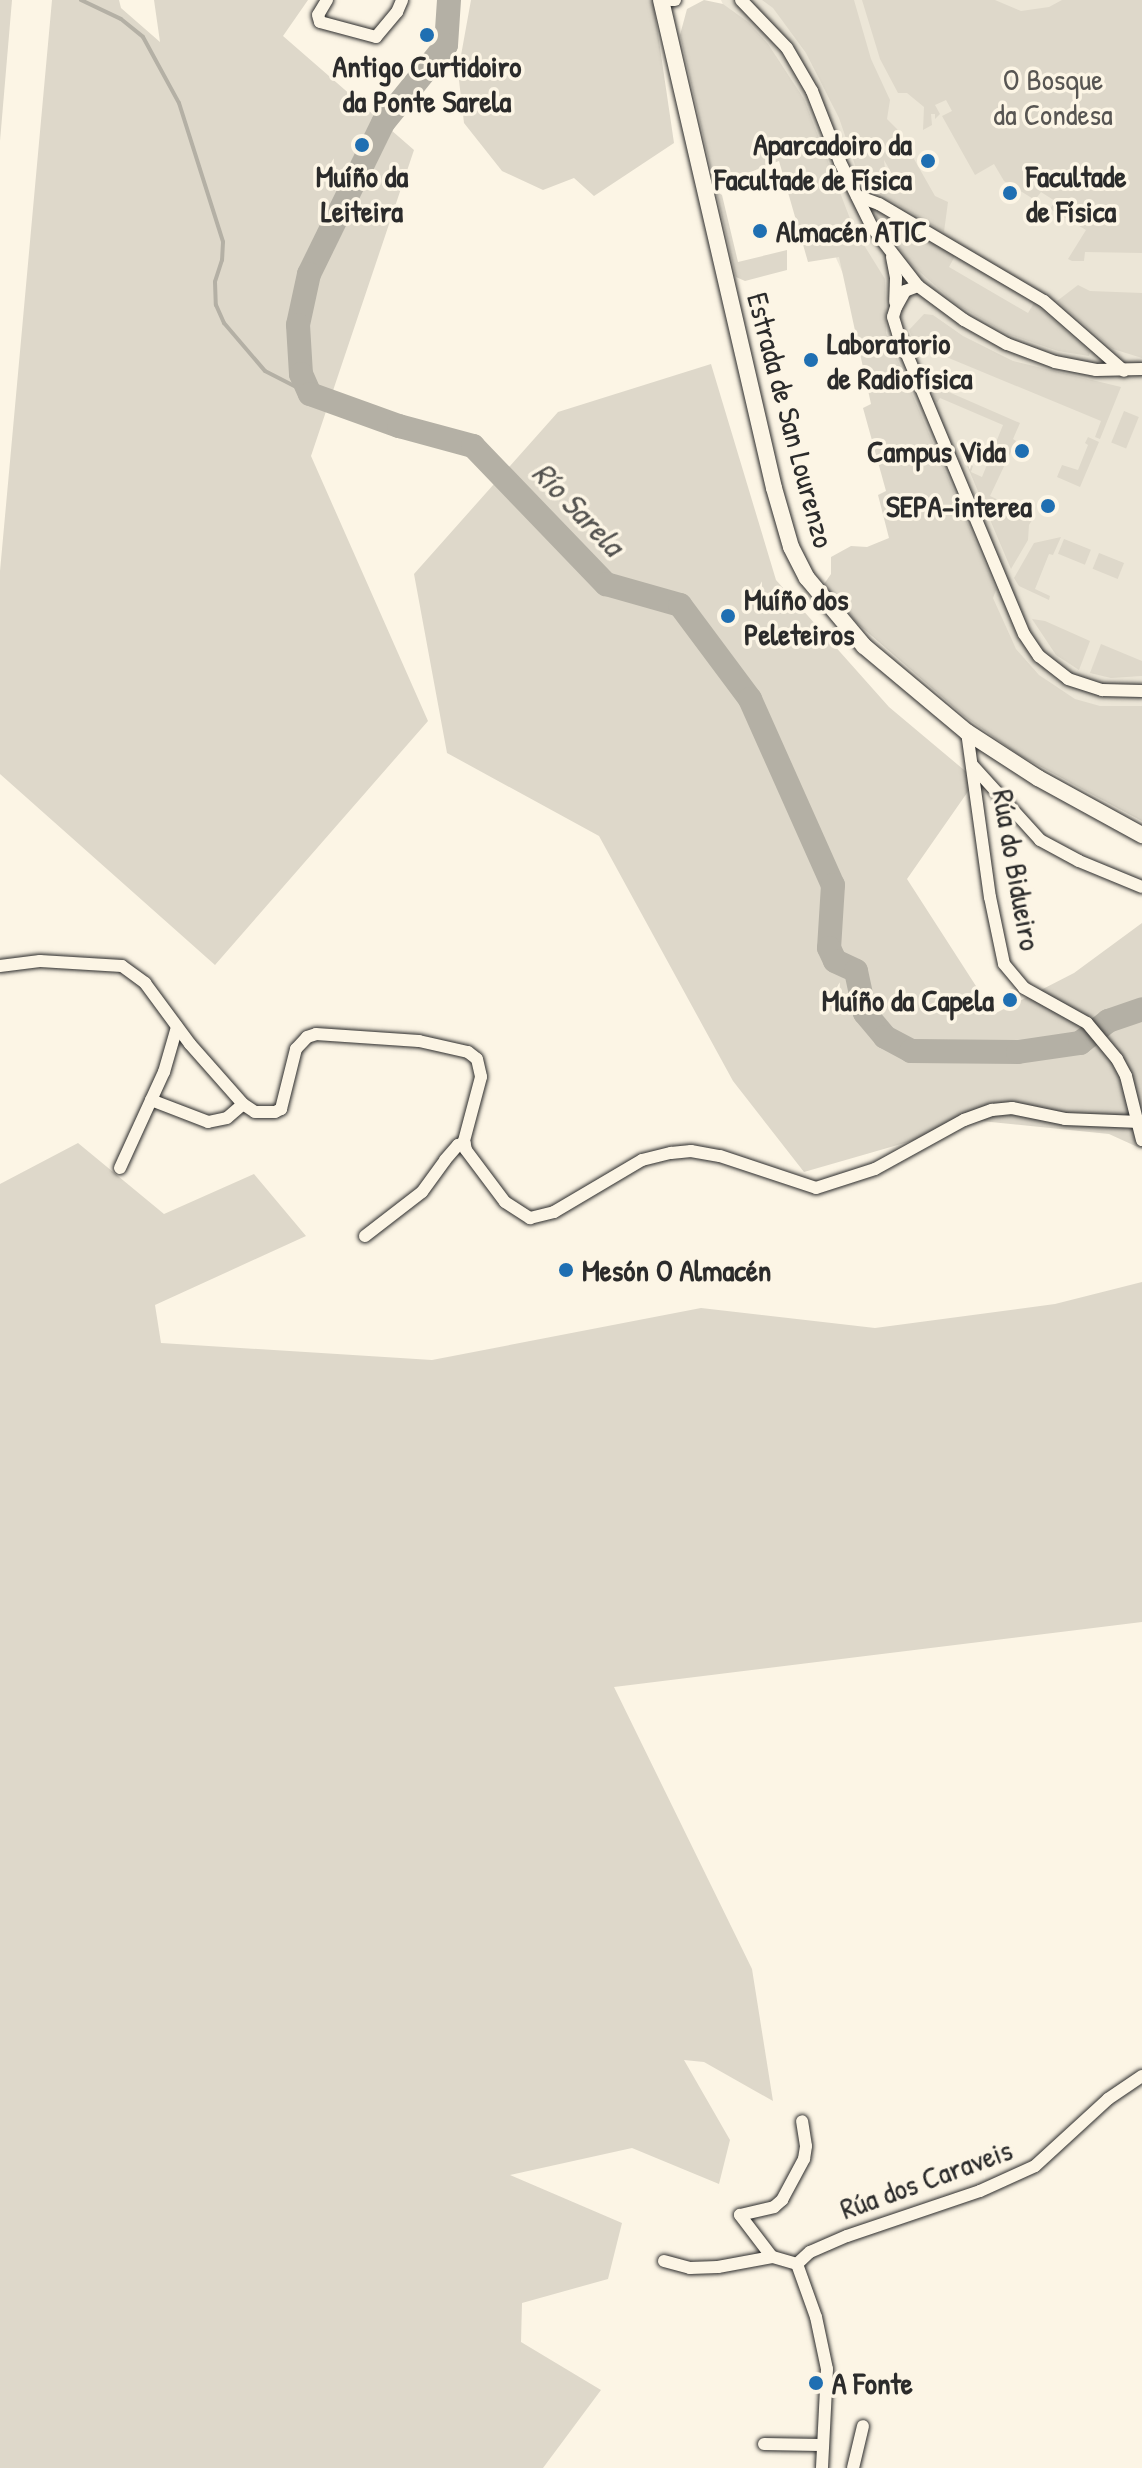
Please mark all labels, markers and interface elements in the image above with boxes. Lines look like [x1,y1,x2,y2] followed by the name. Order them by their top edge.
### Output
[418,26,436,44] marker: Antigo Curtidoiro da Ponte Sarela
[333,48,521,118] place label: Antigo Curtidoiro da Ponte Sarela
[993,61,1113,132] park label: O Bosque da Condesa
[715,126,912,196] place label: Aparcadoiro da Facultade de Física
[353,136,371,154] marker: Muíño da Leiteira
[919,152,937,170] marker: Aparcadoiro da Facultade de Física
[316,158,408,228] place label: Muíño da Leiteira
[1026,158,1126,228] place label: Facultade de Física
[1001,184,1019,202] marker: Facultade de Física
[776,213,927,249] place label: Almacén ATIC
[751,222,769,240] marker: Almacén ATIC
[740,289,842,551] street label: Estrada de San Lourenzo
[827,325,973,396] place label: Laboratorio de Radiofísica
[802,351,820,369] marker: Laboratorio de Radiofísica
[867,433,1006,469] place label: Campus Vida
[1013,442,1031,460] marker: Campus Vida
[524,454,632,564] water label: Río Sarela
[886,488,1032,524] place label: SEPA-interea
[1039,497,1057,515] marker: SEPA-interea
[744,581,854,652] place label: Muíño dos Peleteiros
[719,607,737,625] marker: Muíño dos Peleteiros
[985,787,1049,953] street label: Rúa do Bidueiro
[822,982,994,1018] place label: Muíño da Capela
[1001,991,1019,1009] marker: Muíño da Capela
[582,1252,771,1288] place label: Mesón O Almacén
[557,1261,575,1279] marker: Mesón O Almacén
[835,2131,1017,2227] street label: Rúa dos Caraveis
[832,2365,913,2401] place label: A Fonte
[807,2374,825,2392] marker: A Fonte

